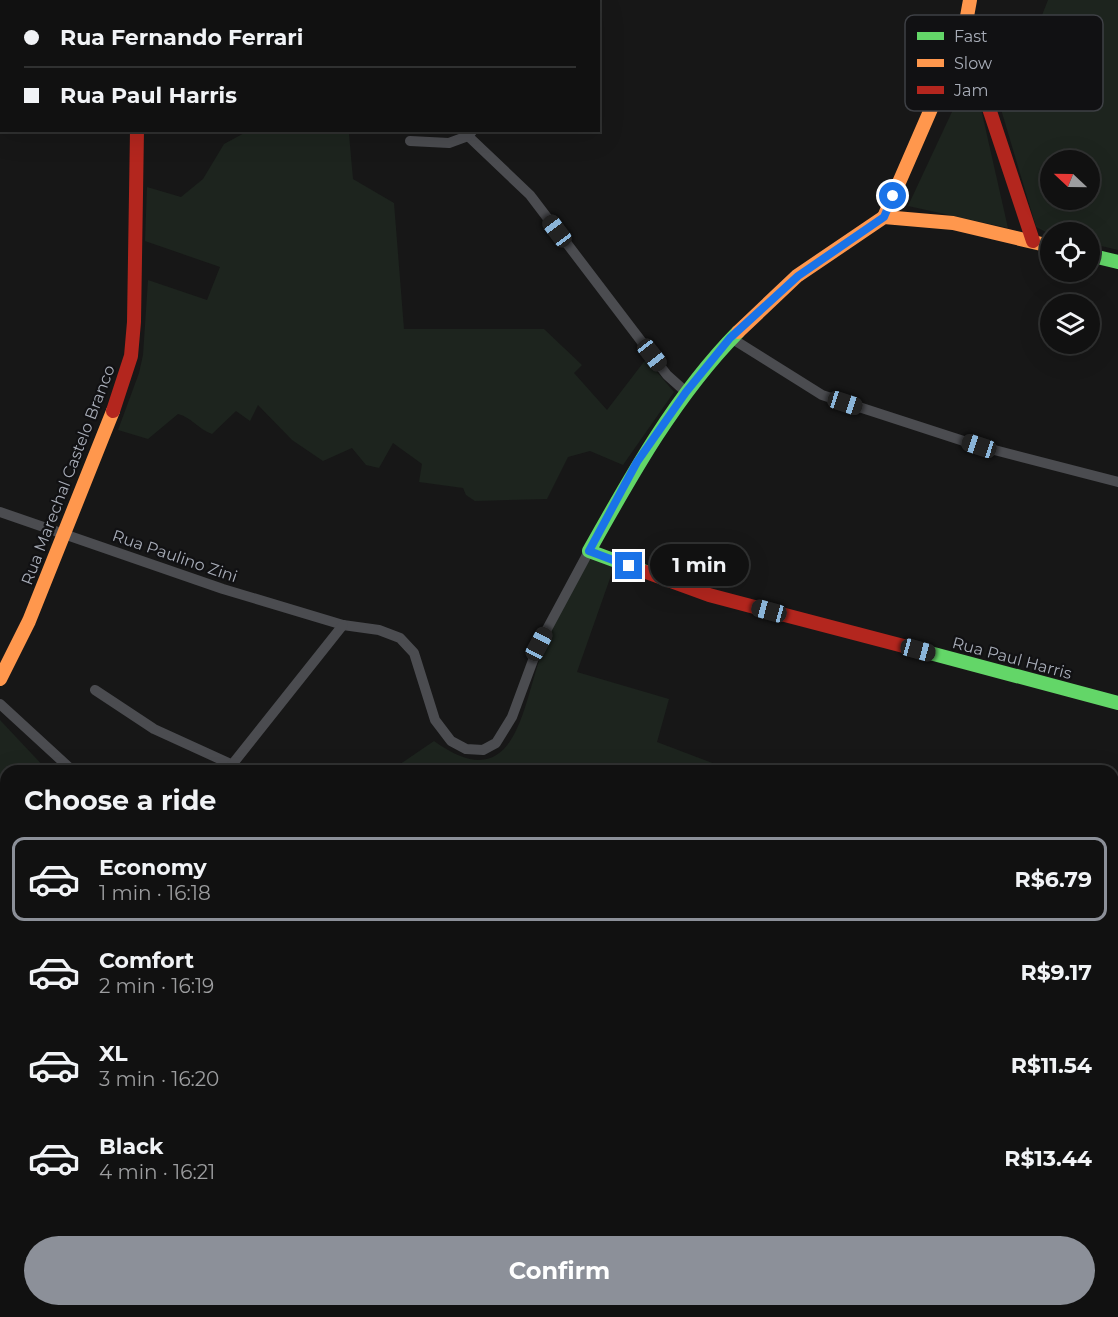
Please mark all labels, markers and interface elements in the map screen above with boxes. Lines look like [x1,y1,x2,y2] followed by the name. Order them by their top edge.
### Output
[905,15,1103,111] legend
[60,24,303,51] text: Rua Fernando Ferrari
[954,27,988,46] text: Fast
[954,54,992,73] text: Slow
[953,81,988,100] text: Jam
[60,82,237,109] text: Rua Paul Harris
[1040,150,1100,210] north arrow
[1040,150,1100,354] map controls
[879,182,906,209] route start
[539,211,575,251] car
[1040,222,1100,282] button: locate
[1040,294,1100,354] button: layers
[634,335,670,375] car
[17,362,119,588] street label: Rua Marechal Castelo Branco
[825,389,865,417] car
[959,432,999,460] car
[110,526,240,586] street label: Rua Paulino Zini
[650,545,749,587] callout: 1 min
[615,552,642,579] route end
[672,553,727,577] text: 1 min
[749,598,789,624] car
[523,624,555,664] car
[950,633,1074,683] street label: Rua Paul Harris
[898,637,938,663] car
[24,784,216,817] text: Choose a ride
[27,852,81,906] icon: car
[99,854,207,881] text: Economy
[1015,866,1092,893] text: R$6.79
[99,881,211,905] text: 1 min · 16:18
[27,945,81,999] icon: car
[99,947,194,974] text: Comfort
[1021,959,1092,986] text: R$9.17
[99,974,214,998] text: 2 min · 16:19
[27,1038,81,1092] icon: car
[99,1040,128,1067] text: XL
[1011,1052,1092,1079] text: R$11.54
[99,1067,219,1091] text: 3 min · 16:20
[27,1131,81,1185] icon: car
[99,1133,163,1160] text: Black
[1004,1145,1092,1172] text: R$13.44
[99,1160,215,1184] text: 4 min · 16:21
[24,1236,1095,1305] button: Confirm

